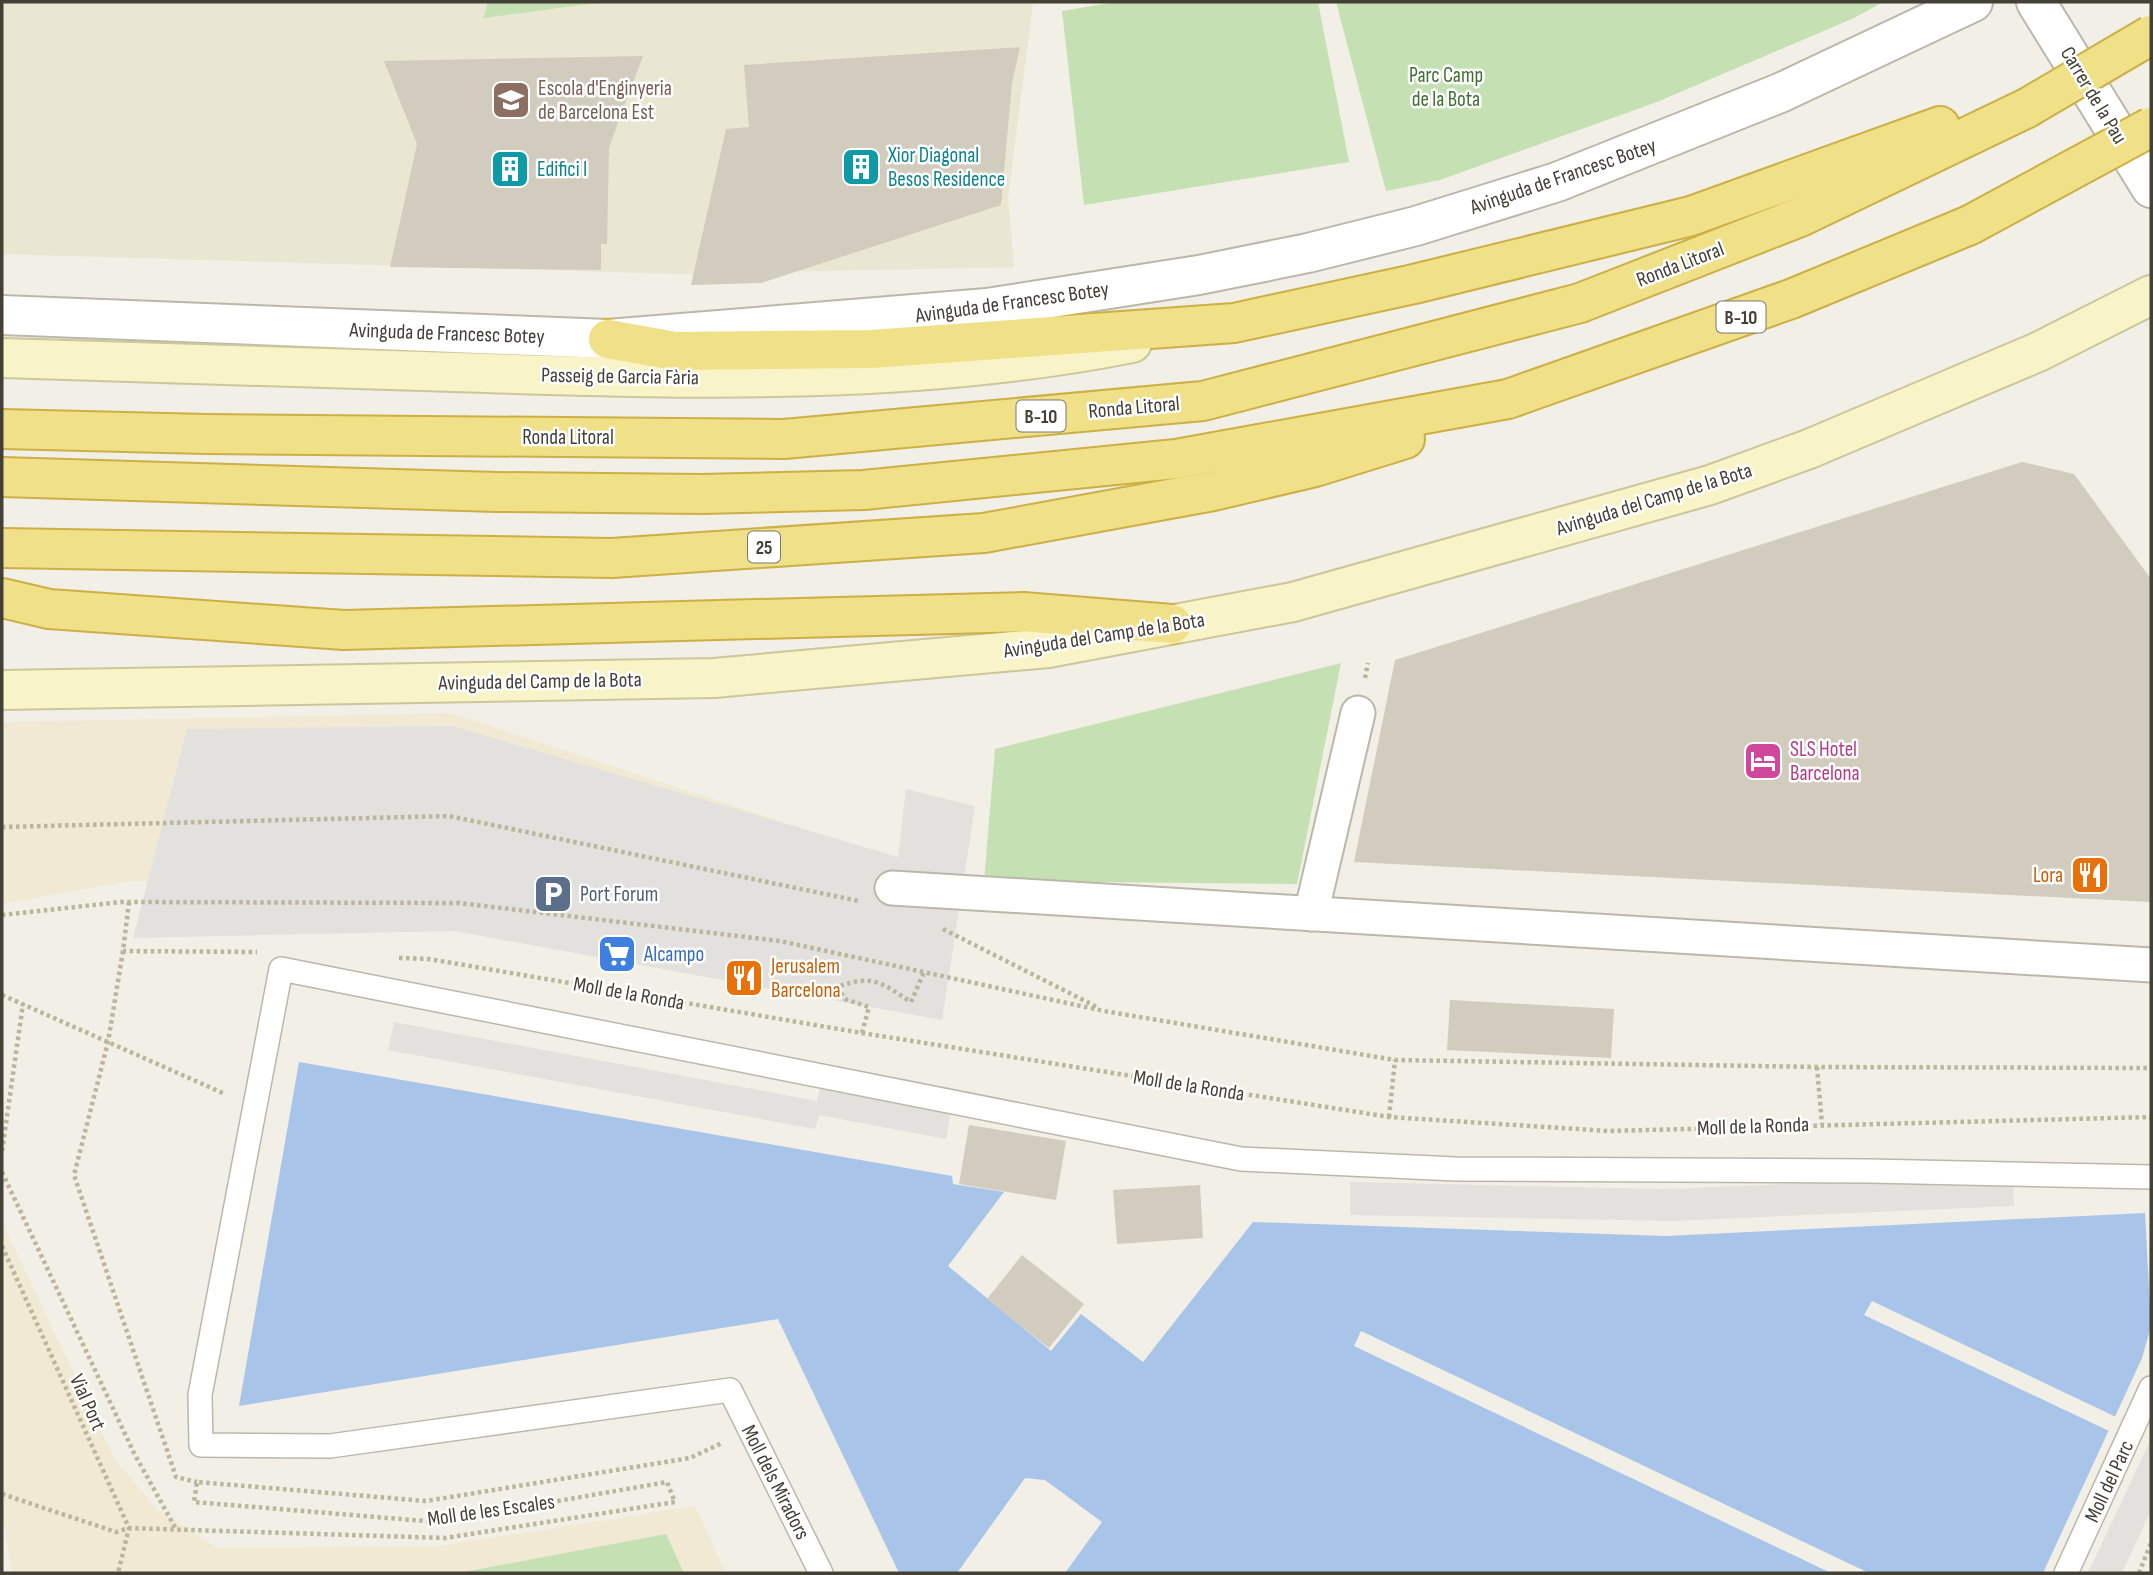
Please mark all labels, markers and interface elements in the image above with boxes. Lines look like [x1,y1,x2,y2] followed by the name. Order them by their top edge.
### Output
[2055,42,2132,148] street label: Carrer de la Pau
[1409,63,1483,112] park label: Parc Camp de la Bota
[538,76,672,125] place label: Escola d'Enginyeria de Barcelona Est
[490,79,532,121] school or university icon: Escola d'Enginyeria de Barcelona Est
[1466,133,1659,220] street label: Avinguda de Francesc Botey
[887,143,1005,192] place label: Xior Diagonal Besos Residence
[840,146,882,188] building icon: Xior Diagonal Besos Residence
[489,148,531,190] building icon: Edifici I
[537,157,587,182] place label: Edifici I
[1633,236,1727,293] street label: Ronda Litoral
[913,277,1110,329] street label: Avinguda de Francesc Botey
[1716,302,1766,332] road number: B-10
[348,318,545,349] street label: Avinguda de Francesc Botey
[541,363,699,390] street label: Passeig de Garcia Fària
[1087,391,1181,424] street label: Ronda Litoral
[1016,400,1066,432] road number: B-10
[522,425,614,450] street label: Ronda Litoral
[1552,458,1755,541] street label: Avinguda del Camp de la Bota
[748,532,780,562] road number: 25
[1001,607,1206,664] street label: Avinguda del Camp de la Bota
[437,667,642,696] street label: Avinguda del Camp de la Bota
[1790,737,1860,786] place label: SLS Hotel Barcelona
[1742,740,1784,782] hotel icon: SLS Hotel Barcelona
[2069,854,2111,896] restaurant icon: Lora
[2033,863,2063,888] place label: Lora
[532,873,574,915] parking icon: Port Forum
[580,882,658,907] place label: Port Forum
[596,933,638,975] supermarket icon: Alcampo
[643,942,704,967] place label: Alcampo
[770,954,841,1003] place label: Jerusalem Barcelona
[723,957,765,999] restaurant icon: Jerusalem Barcelona
[571,971,686,1016] street label: Moll de la Ronda
[1132,1064,1246,1107] street label: Moll de la Ronda
[1697,1112,1810,1141] street label: Moll de la Ronda
[64,1370,111,1434] street label: Vial Port
[736,1421,815,1544] street label: Moll dels Miradors
[2080,1436,2139,1526] street label: Moll del Parc
[426,1489,556,1532] street label: Moll de les Escales

